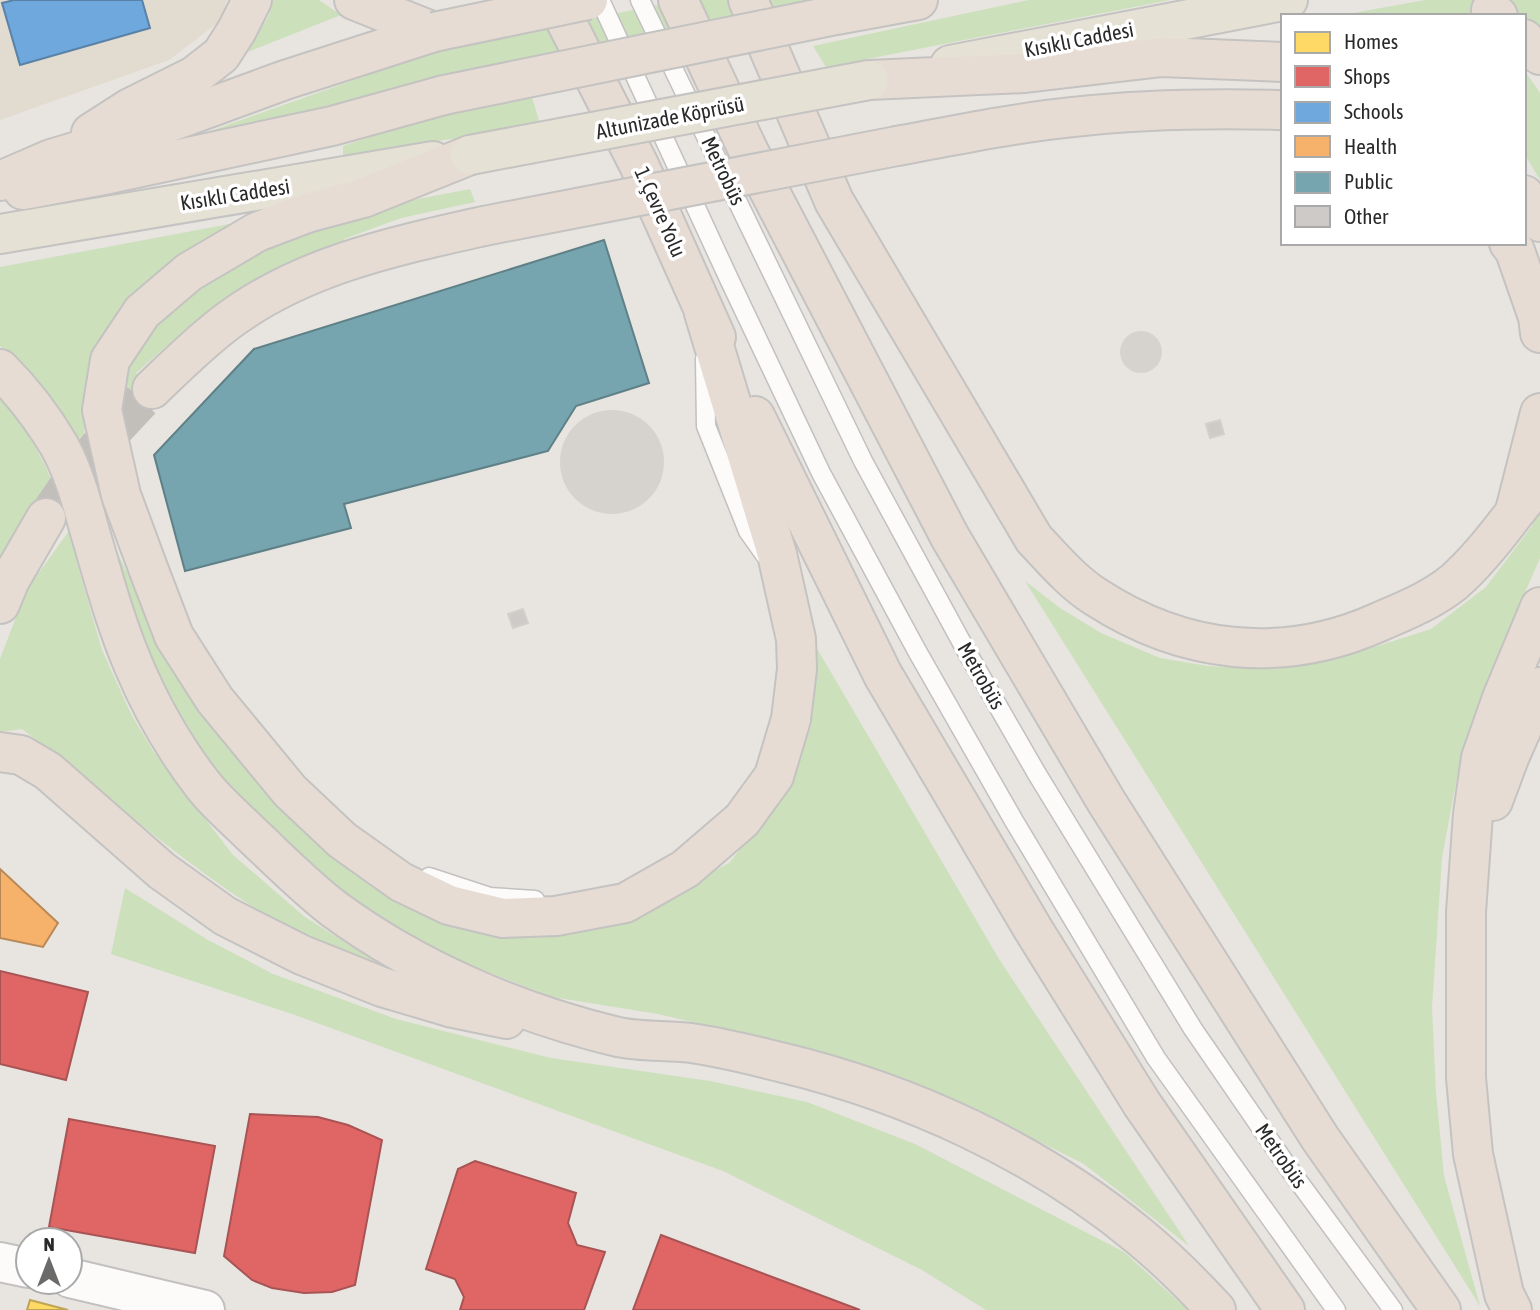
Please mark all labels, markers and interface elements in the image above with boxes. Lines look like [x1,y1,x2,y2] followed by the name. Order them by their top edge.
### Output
[1281,14,1526,245] legend
[1022,17,1135,61] street label: Kısıklı Caddesi
[1344,29,1398,53] text: Homes
[1344,64,1390,88] text: Shops
[594,91,746,143] street label: Altunizade Köprüsü
[1344,99,1404,123] text: Schools
[697,132,751,209] street label: Metrobüs
[1344,134,1397,158] text: Health
[630,163,691,260] street label: 1. Çevre Yolu
[1344,169,1393,193] text: Public
[178,173,291,215] street label: Kısıklı Caddesi
[1344,204,1389,228] text: Other
[953,638,1011,713] street label: Metrobüs
[1251,1119,1313,1192] street label: Metrobüs
[14,1226,84,1296] north arrow
[43,1233,55,1255] text: N

